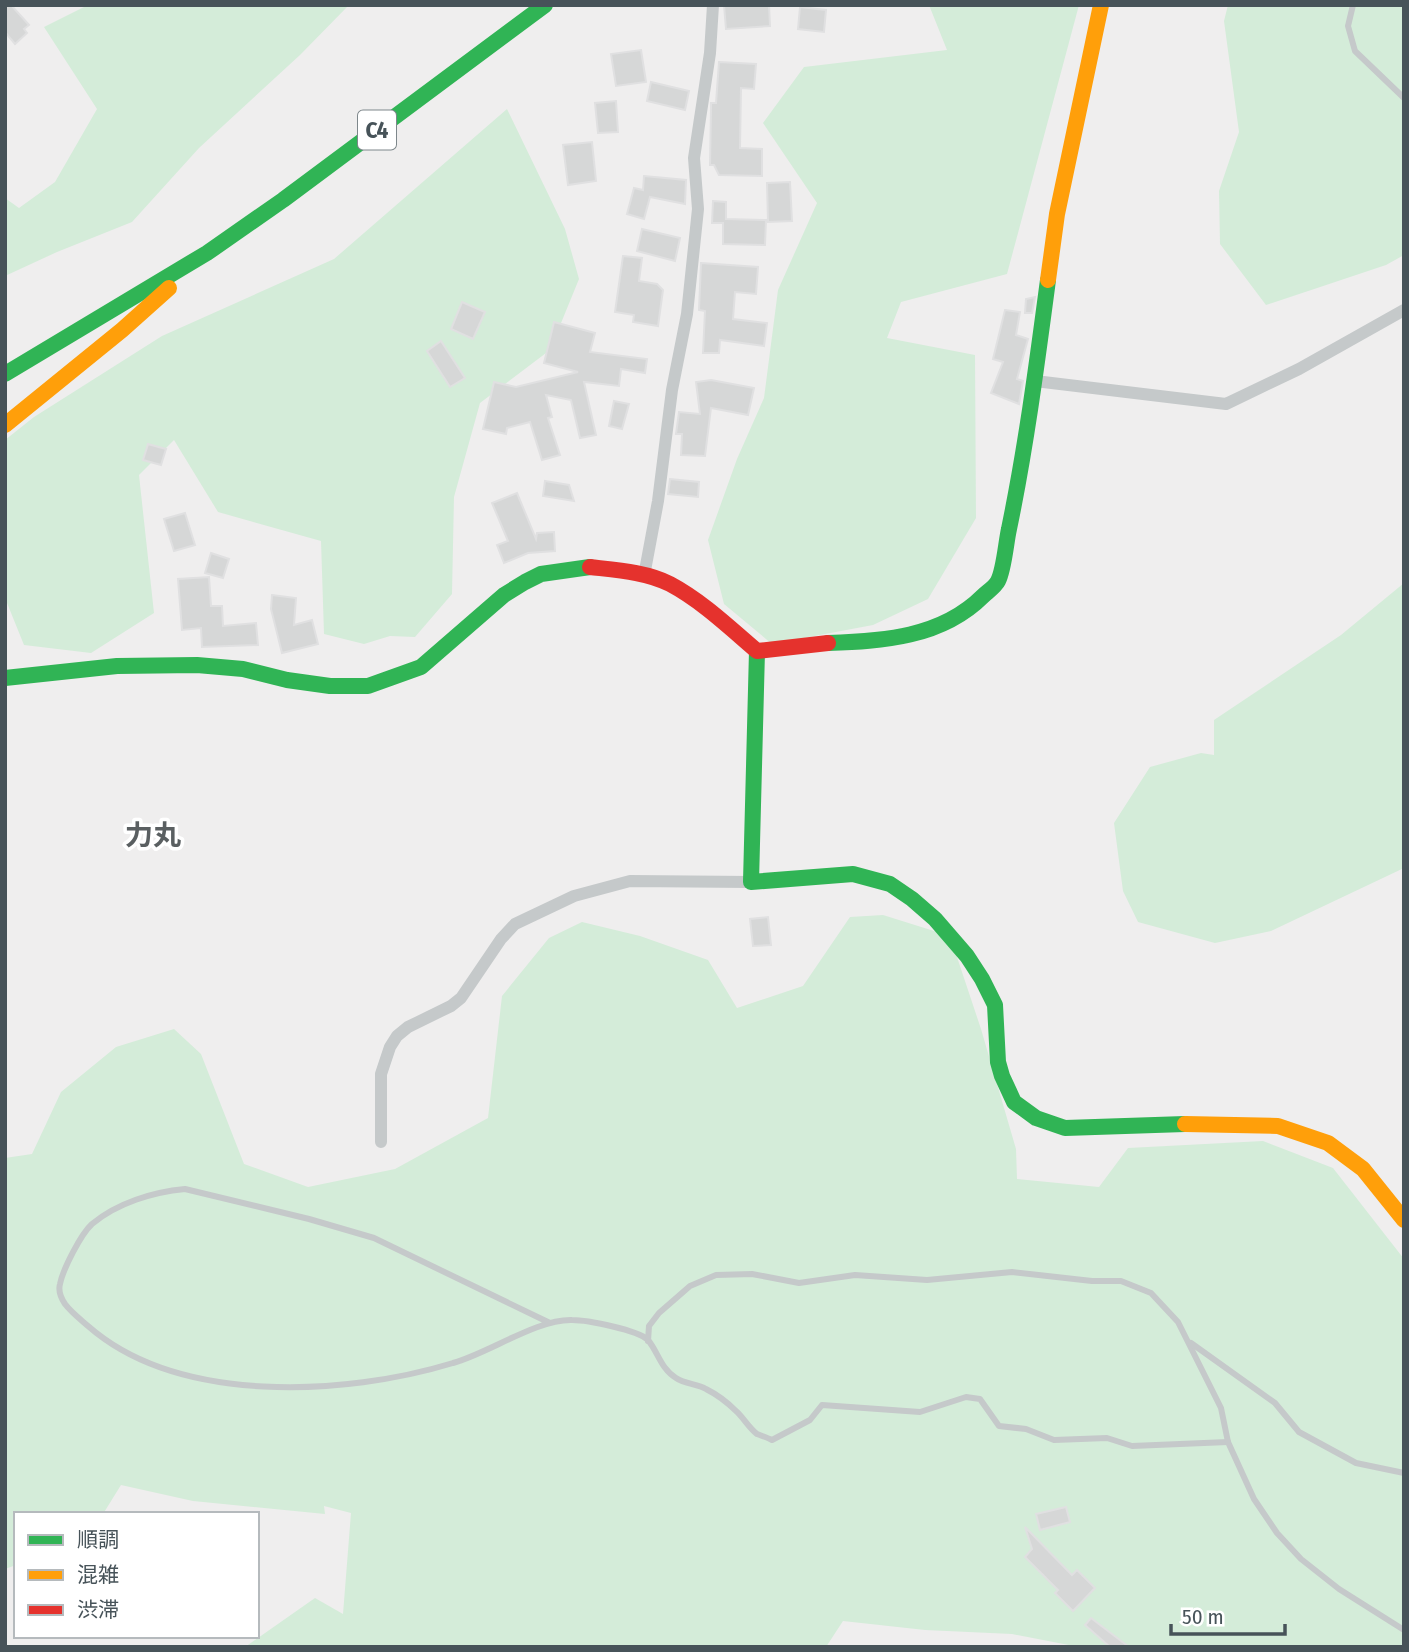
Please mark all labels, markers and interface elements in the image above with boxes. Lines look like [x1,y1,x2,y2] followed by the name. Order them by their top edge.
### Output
[358,111,396,150] road number: C4
[125,819,181,852] district label: 力丸
[14,1512,259,1638] legend
[77,1527,119,1553] text: 順調
[77,1562,119,1588] text: 混雑
[1171,1592,1285,1636] scale bar
[77,1597,119,1623] text: 渋滞
[1182,1604,1224,1630] text: 50 m

